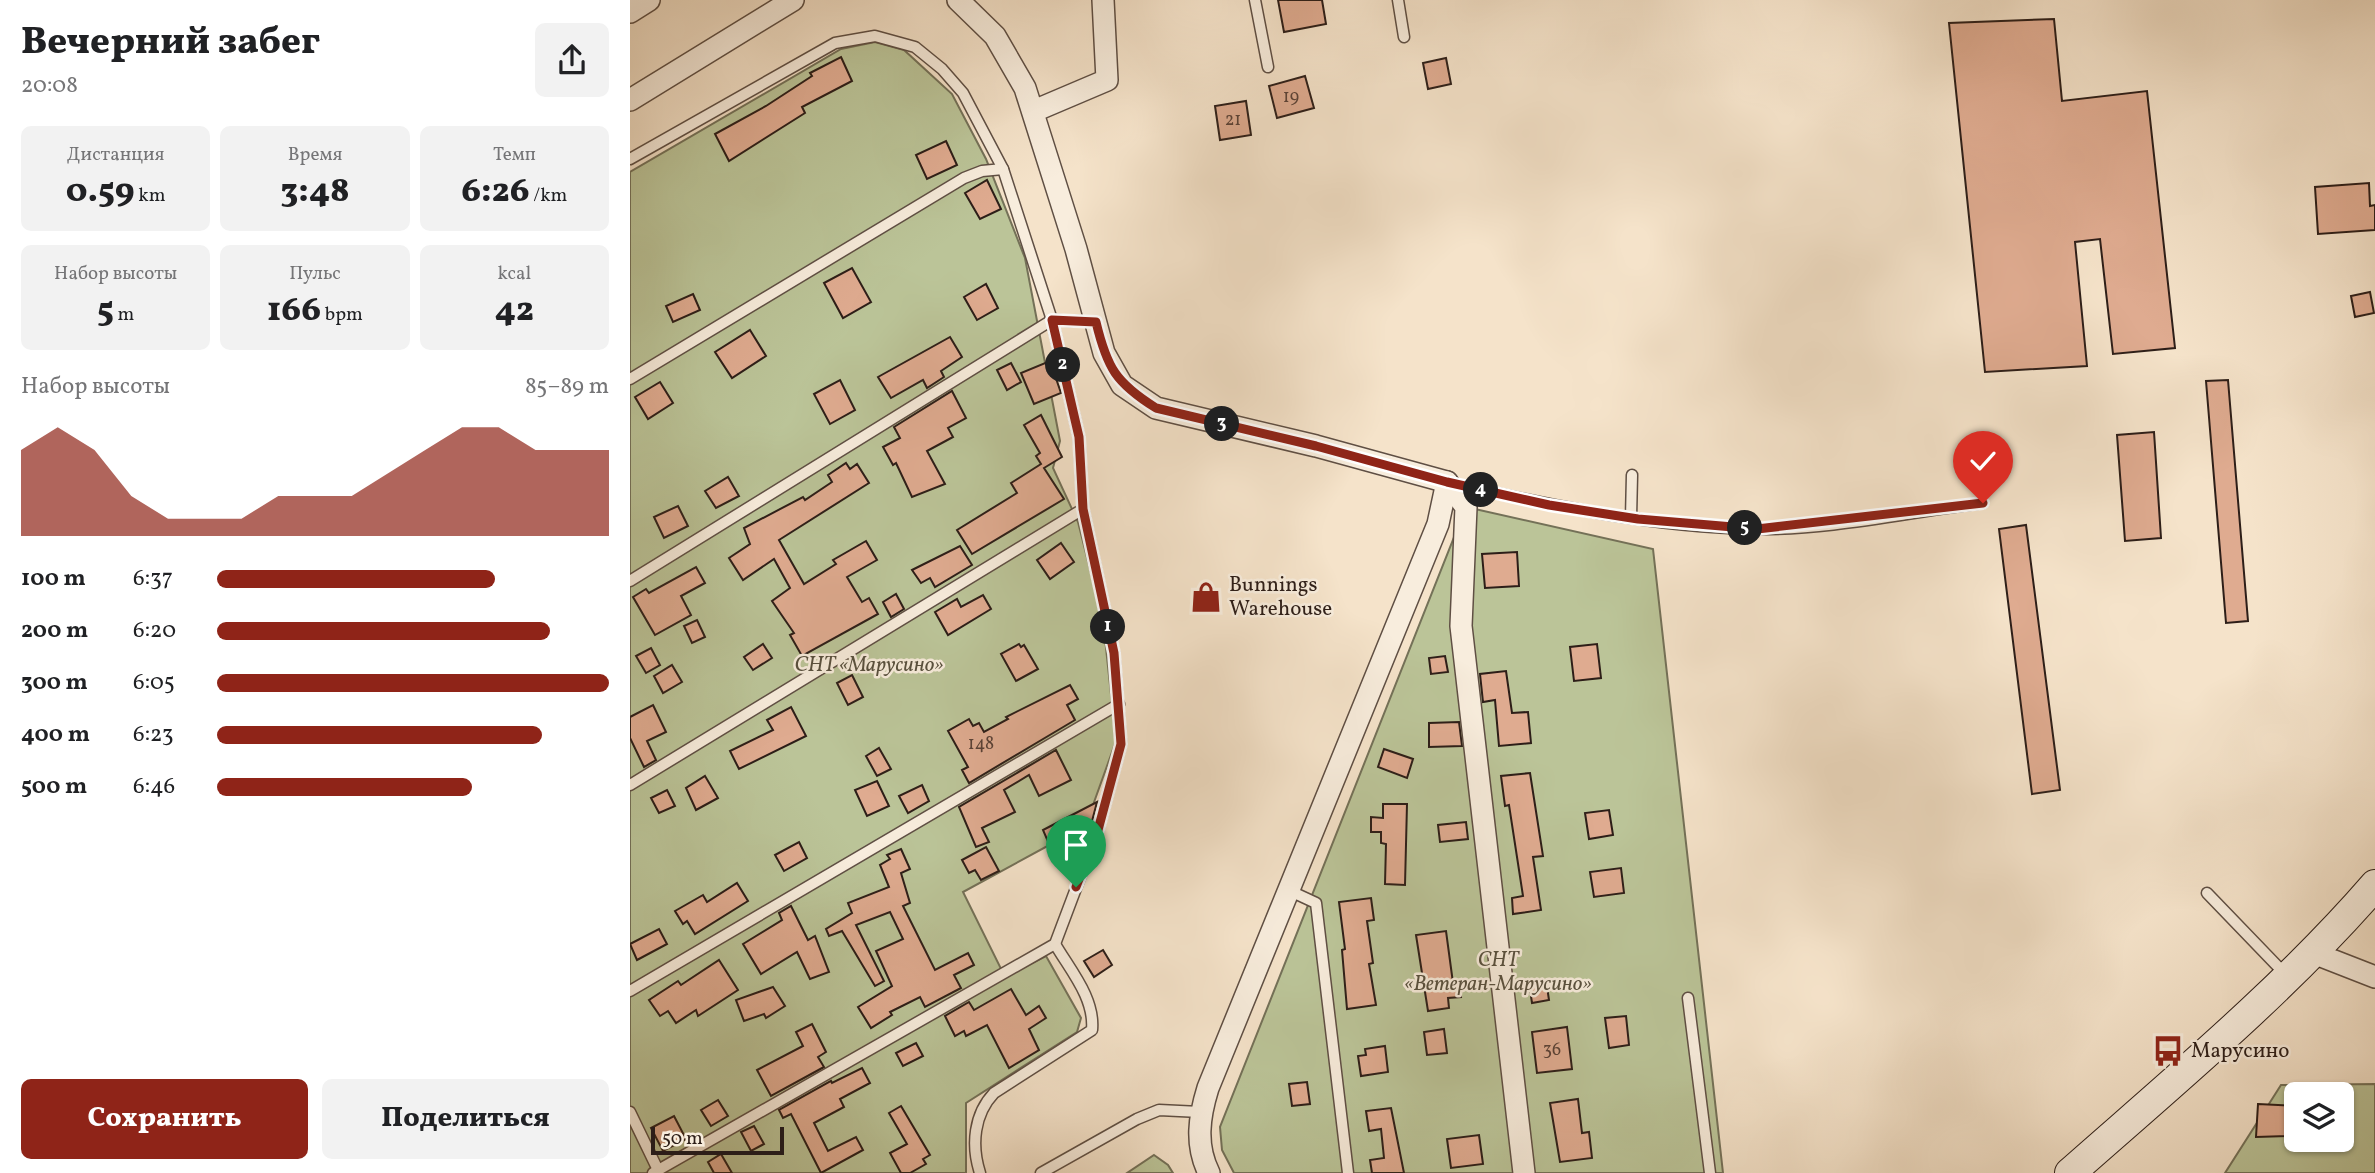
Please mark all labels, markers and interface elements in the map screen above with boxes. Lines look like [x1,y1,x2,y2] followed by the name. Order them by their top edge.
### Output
[21,17,320,70] text: Вечерний забег
[535,23,609,97] button: share
[21,70,78,102] text: 20:08
[1283,85,1299,110] house number: 19
[1225,108,1241,133] house number: 21
[67,142,165,168] text: Дистанция
[288,142,342,168] text: Время
[493,142,536,168] text: Темп
[66,168,135,216] text: 0.59
[280,168,350,216] text: 3:48
[461,168,530,216] text: 6:26
[135,183,166,209] text: km
[530,183,567,209] text: /km
[54,261,177,287] text: Набор высоты
[289,261,341,287] text: Пульс
[497,261,531,287] text: kcal
[97,287,114,335] text: 5
[267,287,321,335] text: 166
[495,287,534,335] text: 42
[114,302,134,328] text: m
[321,302,363,328] text: bpm
[1046,348,1080,382] pin: 2
[1058,351,1067,377] text: 2
[21,371,170,403] text: Набор высоты
[525,371,609,403] text: 85–89 m
[1204,406,1240,442] pin: 3
[1217,410,1226,436] text: 3
[1953,431,2013,503] pin
[1964,442,2002,480] icon: check
[1464,472,1498,508] pin: 4
[1475,476,1486,502] text: 4
[1728,510,1762,546] pin: 5
[1740,514,1749,540] text: 5
[21,563,86,595] text: 100 m
[133,563,173,595] text: 6:37
[1229,571,1332,624] place label: Bunnings Warehouse
[1189,580,1223,614] shop icon: Bunnings Warehouse
[1091,610,1126,644] pin: 1
[1104,613,1111,639] text: 1
[21,615,88,647] text: 200 m
[133,615,176,647] text: 6:20
[794,651,944,680] park label: СНТ «Марусино»
[21,667,88,699] text: 300 m
[133,667,175,699] text: 6:05
[21,719,90,751] text: 400 m
[133,719,174,751] text: 6:23
[968,732,994,757] house number: 148
[21,771,87,803] text: 500 m
[133,771,175,803] text: 6:46
[1046,815,1106,887] pin
[1057,826,1095,864] icon: arrive
[1404,946,1592,999] park label: СНТ «Ветеран-Марусино»
[2151,1034,2185,1068] bus stop icon: Марусино
[2191,1037,2290,1066] place label: Марусино
[1543,1038,1561,1063] house number: 36
[21,1079,308,1159] button: Сохранить
[322,1079,609,1159] button: Поделиться
[2284,1082,2354,1152] map controls
[2284,1082,2354,1152] button: layers
[651,1124,784,1156] scale bar
[662,1126,703,1152] text: 50 m

